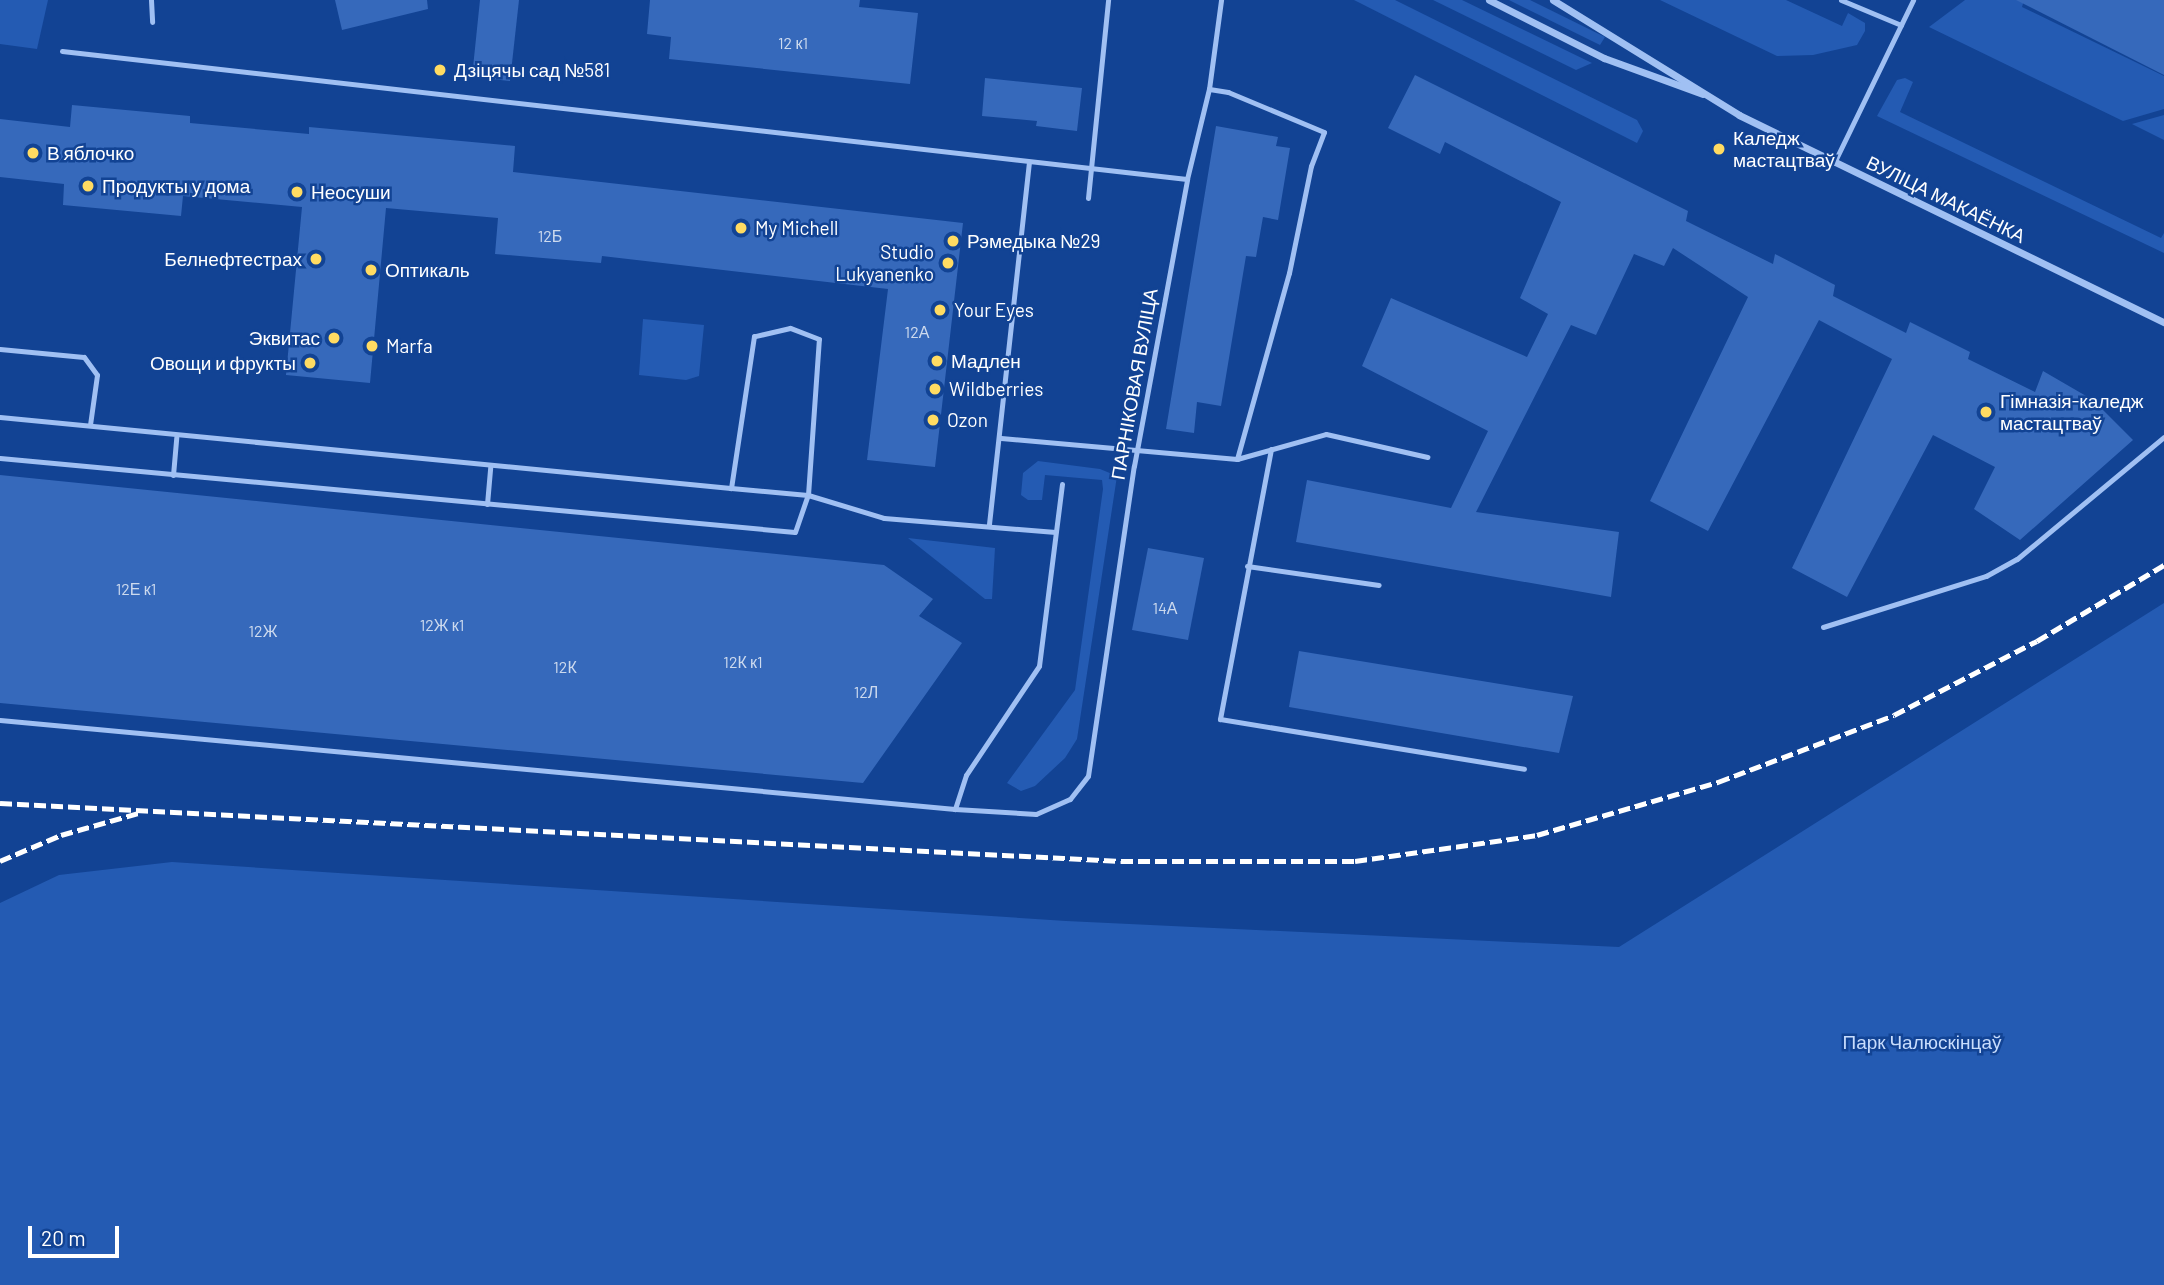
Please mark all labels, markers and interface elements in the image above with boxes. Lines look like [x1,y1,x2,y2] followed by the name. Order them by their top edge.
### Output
[778,33,808,53] house number: 12 к1
[454,59,610,81] place label: Дзіцячы сад №581
[432,62,448,78] marker: Дзіцячы сад №581
[1733,127,1835,171] place label: Каледж мастацтваў
[1711,141,1727,157] marker: Каледж мастацтваў
[47,142,134,164] place label: В яблочко
[25,145,41,161] marker: В яблочко
[1863,151,2029,247] street label: ВУЛІЦА МАКАЁНКА
[102,175,250,197] place label: Продукты у дома
[80,178,96,194] marker: Продукты у дома
[311,181,391,203] place label: Неосуши
[289,184,305,200] marker: Неосуши
[755,217,838,239] place label: My Michell
[733,220,749,236] marker: My Michell
[538,226,562,246] house number: 12Б
[967,230,1100,252] place label: Рэмедыка №29
[945,233,961,249] marker: Рэмедыка №29
[835,241,934,285] place label: Studio Lukyanenko
[164,248,302,270] place label: Белнефтестрах
[308,251,324,267] marker: Белнефтестрах
[940,255,956,271] marker: Studio Lukyanenko
[385,259,470,281] place label: Оптикаль
[363,262,379,278] marker: Оптикаль
[1106,287,1162,481] street label: ПАРНІКОВАЯ ВУЛІЦА
[954,299,1034,321] place label: Your Eyes
[932,302,948,318] marker: Your Eyes
[905,322,929,342] house number: 12А
[249,327,320,349] place label: Эквитас
[326,330,342,346] marker: Эквитас
[386,335,433,357] place label: Marfa
[364,338,380,354] marker: Marfa
[951,350,1021,372] place label: Мадлен
[150,352,296,374] place label: Овощи и фрукты
[929,353,945,369] marker: Мадлен
[302,355,318,371] marker: Овощи и фрукты
[949,378,1043,400] place label: Wildberries
[927,381,943,397] marker: Wildberries
[2000,390,2143,434] place label: Гімназія-каледж мастацтваў
[1978,404,1994,420] marker: Гімназія-каледж мастацтваў
[947,409,988,431] place label: Ozon
[925,412,941,428] marker: Ozon
[116,579,156,599] house number: 12Е к1
[1152,598,1178,618] house number: 14А
[420,615,464,635] house number: 12Ж к1
[249,621,277,641] house number: 12Ж
[723,652,763,672] house number: 12К к1
[553,657,577,677] house number: 12К
[854,682,878,702] house number: 12Л
[1843,1031,2001,1053] park label: Парк Чалюскінцаў
[32,1212,122,1256] scale bar
[41,1225,86,1250] text: 20 m

